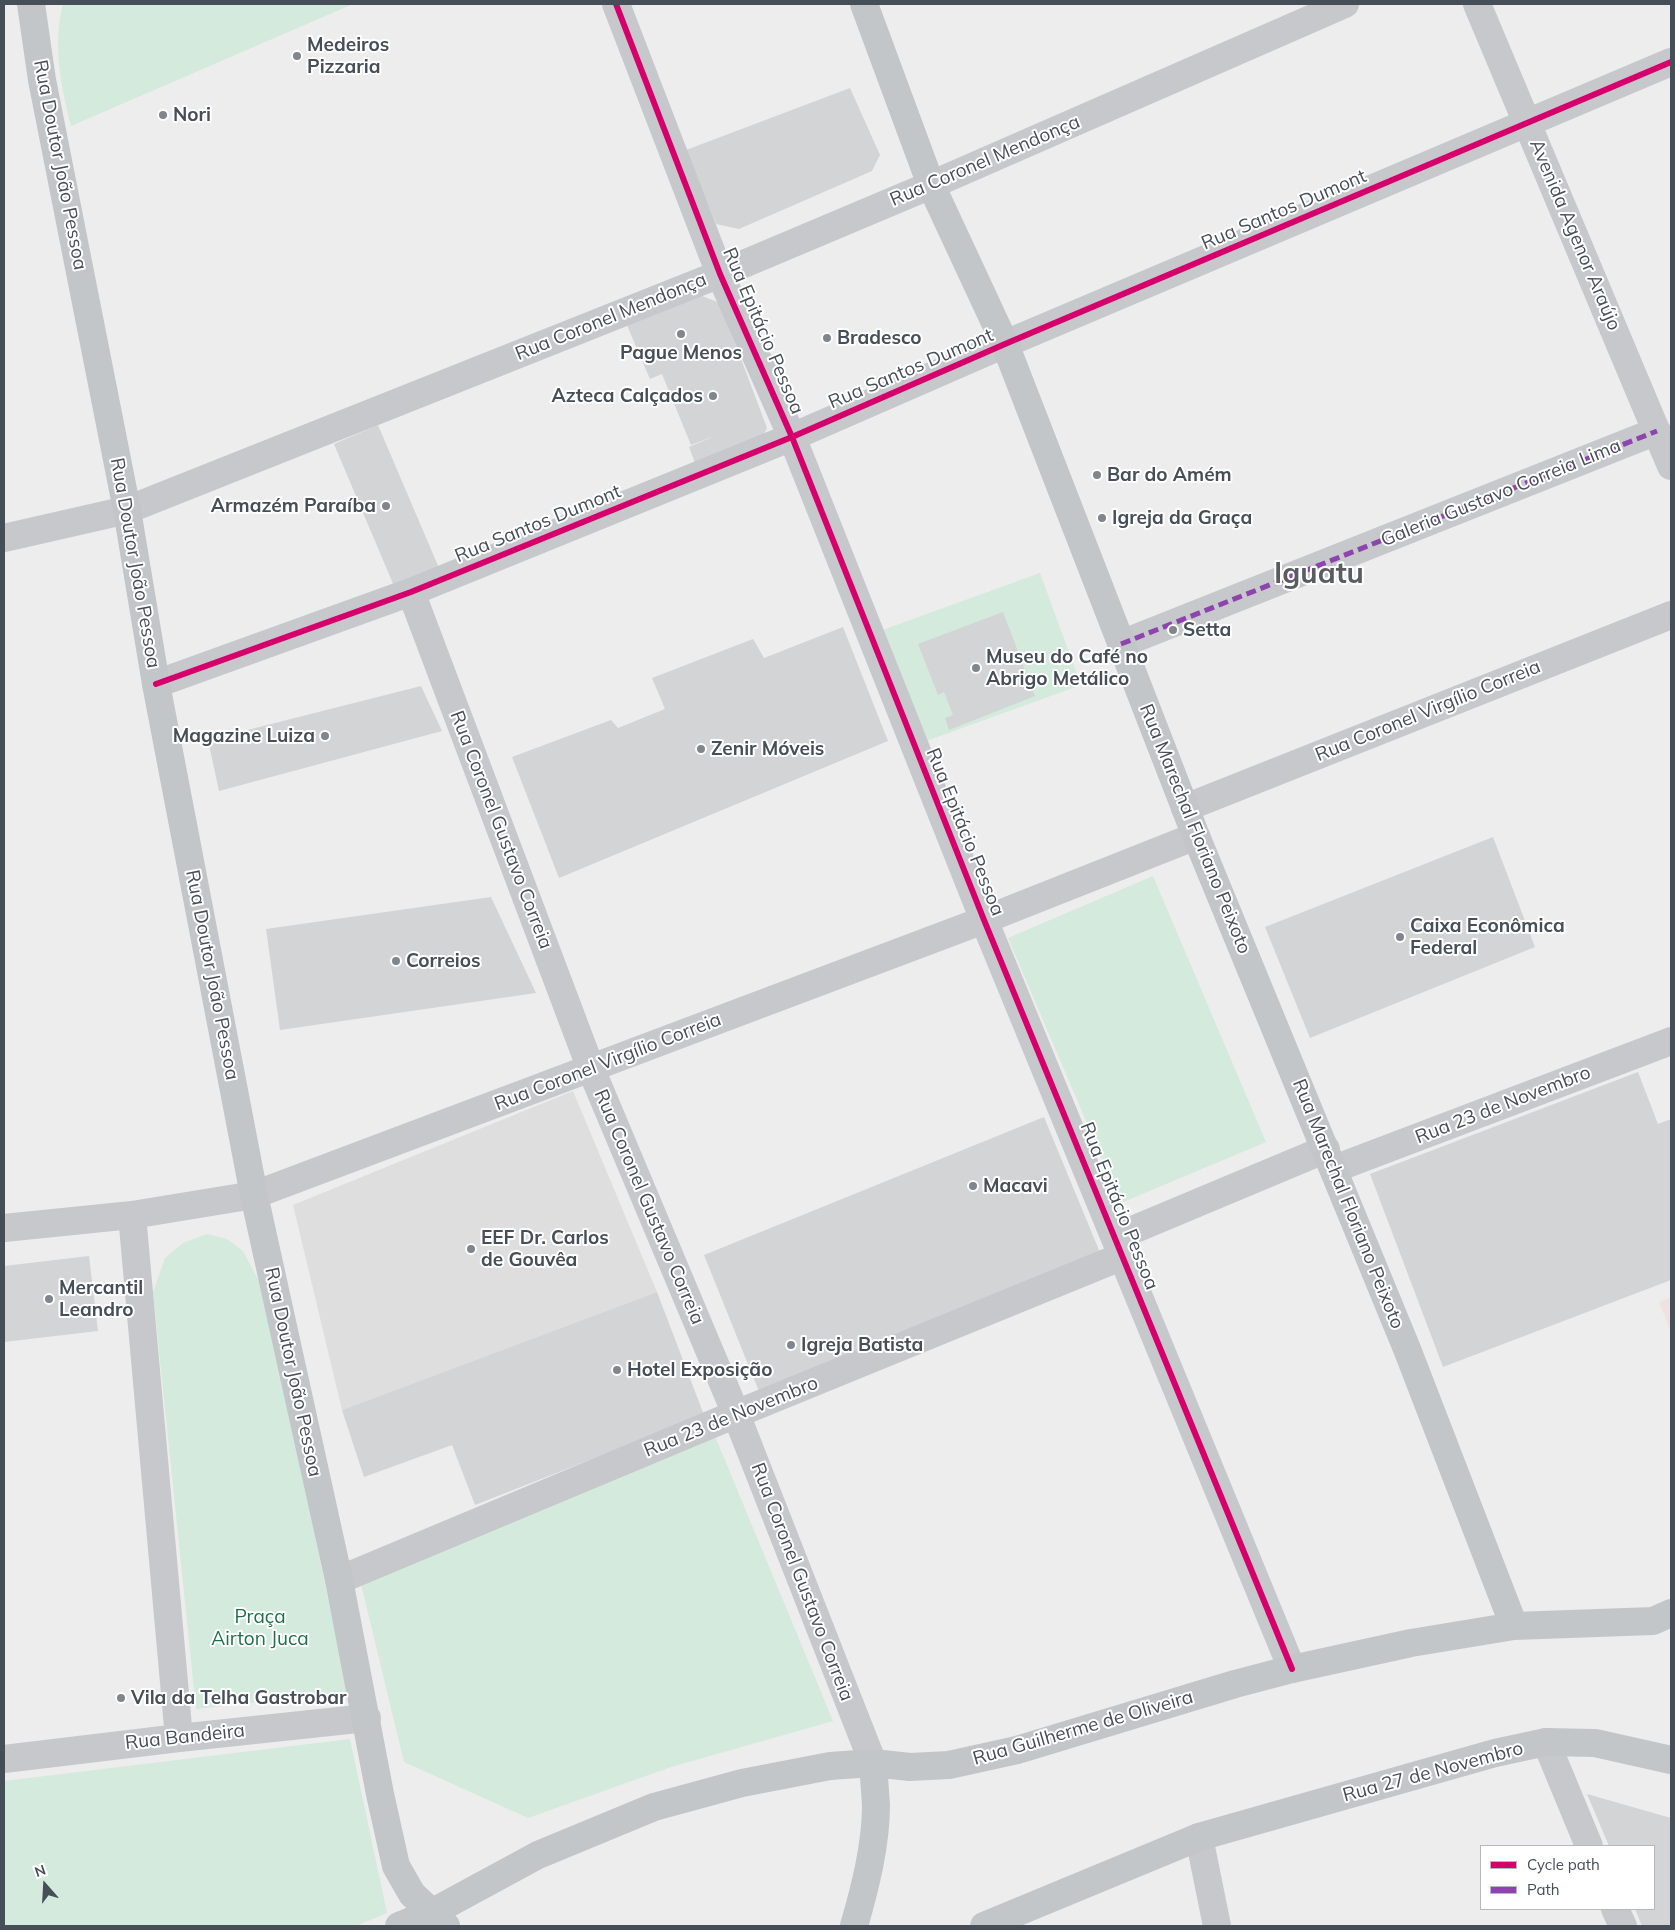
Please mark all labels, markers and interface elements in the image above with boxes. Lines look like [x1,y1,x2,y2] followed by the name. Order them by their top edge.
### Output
[307,34,389,78] place label: Medeiros Pizzaria
[291,50,303,62] marker: Medeiros Pizzaria
[28,58,92,272] street label: Rua Doutor João Pessoa
[173,104,211,126] place label: Nori
[157,109,169,121] marker: Nori
[887,111,1083,211] street label: Rua Coronel Mendonça
[1524,136,1626,334] street label: Avenida Agenor Araújo
[1198,165,1370,255] street label: Rua Santos Dumont
[718,244,808,418] street label: Rua Epitácio Pessoa
[512,268,710,366] street label: Rua Coronel Mendonça
[825,324,997,414] street label: Rua Santos Dumont
[837,327,922,349] place label: Bradesco
[675,328,687,340] marker: Pague Menos
[821,332,833,344] marker: Bradesco
[620,342,742,364] place label: Pague Menos
[552,385,703,407] place label: Azteca Calçados
[707,390,719,402] marker: Azteca Calçados
[1378,434,1624,552] street label: Galeria Gustavo Correia Lima
[105,456,165,670] street label: Rua Doutor João Pessoa
[1107,464,1232,486] place label: Bar do Amém
[1091,469,1103,481] marker: Bar do Amém
[452,480,624,568] street label: Rua Santos Dumont
[211,495,376,517] place label: Armazém Paraíba
[380,500,392,512] marker: Armazém Paraíba
[1112,507,1252,529] place label: Igreja da Graça
[1096,512,1108,524] marker: Igreja da Graça
[1274,557,1364,591] district label: Iguatu
[1183,619,1231,641] place label: Setta
[1167,624,1179,636] marker: Setta
[986,646,1148,690] place label: Museu do Café no Abrigo Metálico
[1312,655,1544,767] street label: Rua Coronel Virgílio Correia
[970,662,982,674] marker: Museu do Café no Abrigo Metálico
[1134,701,1256,957] street label: Rua Marechal Floriano Peixoto
[445,708,557,952] street label: Rua Coronel Gustavo Correia
[173,725,315,747] place label: Magazine Luiza
[319,730,331,742] marker: Magazine Luiza
[711,738,824,760] place label: Zenir Móveis
[695,743,707,755] marker: Zenir Móveis
[921,745,1009,919] street label: Rua Epitácio Pessoa
[180,868,244,1082] street label: Rua Doutor João Pessoa
[1410,915,1565,959] place label: Caixa Econômica Federal
[1394,931,1406,943] marker: Caixa Econômica Federal
[406,950,481,972] place label: Correios
[390,955,402,967] marker: Correios
[491,1008,725,1116] street label: Rua Coronel Virgílio Correia
[1412,1061,1594,1149] street label: Rua 23 de Novembro
[1287,1076,1409,1332] street label: Rua Marechal Floriano Peixoto
[589,1086,709,1328] street label: Rua Coronel Gustavo Correia
[1075,1119,1163,1293] street label: Rua Epitácio Pessoa
[983,1175,1048,1197] place label: Macavi
[967,1180,979,1192] marker: Macavi
[481,1227,609,1271] place label: EEF Dr. Carlos de Gouvêa
[465,1243,477,1255] marker: EEF Dr. Carlos de Gouvêa
[260,1265,326,1479] street label: Rua Doutor João Pessoa
[59,1277,143,1321] place label: Mercantil Leandro
[43,1293,55,1305] marker: Mercantil Leandro
[801,1334,923,1356] place label: Igreja Batista
[785,1339,797,1351] marker: Igreja Batista
[627,1359,772,1381] place label: Hotel Exposição
[611,1364,623,1376] marker: Hotel Exposição
[641,1372,821,1462] street label: Rua 23 de Novembro
[746,1460,858,1704] street label: Rua Coronel Gustavo Correia
[211,1606,309,1650] park label: Praça Airton Juca
[970,1686,1196,1770] street label: Rua Guilherme de Oliveira
[131,1687,347,1709] place label: Vila da Telha Gastrobar
[115,1692,127,1704] marker: Vila da Telha Gastrobar
[124,1719,246,1755] street label: Rua Bandeira
[1340,1737,1526,1807] street label: Rua 27 de Novembro
[1480,1845,1655,1910] legend
[1527,1855,1600,1874] text: Cycle path
[20,1860,70,1910] north arrow
[32,1861,48,1881] text: N
[1527,1880,1559,1899] text: Path

